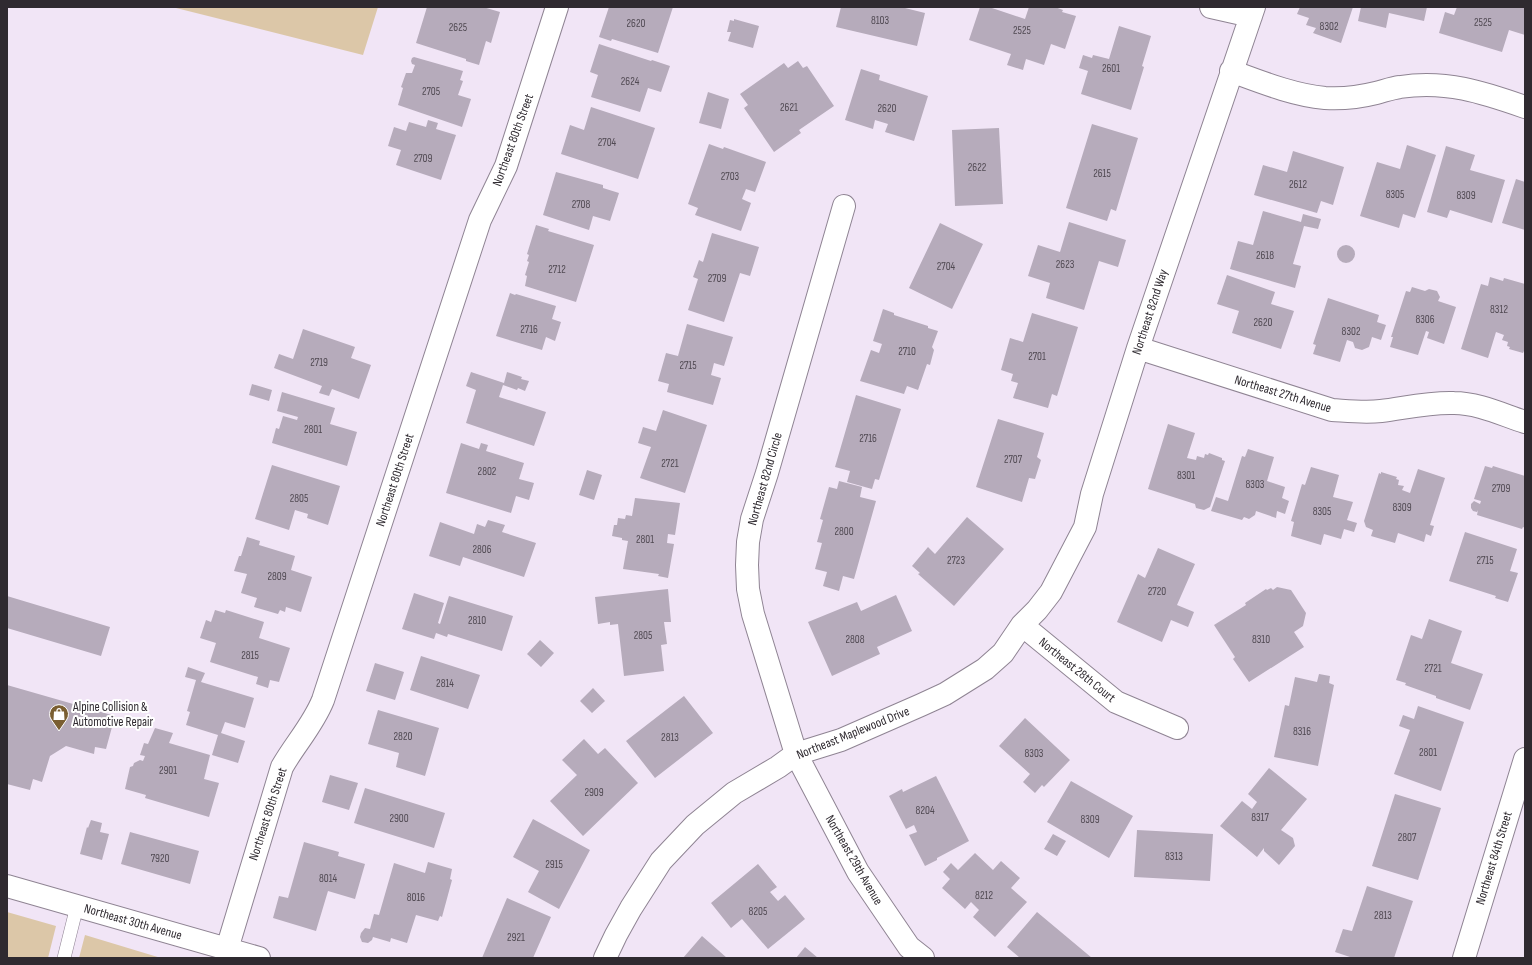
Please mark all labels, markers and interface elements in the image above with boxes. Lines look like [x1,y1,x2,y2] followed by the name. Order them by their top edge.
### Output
[871,14,889,27] house number: 8103
[1474,16,1492,29] house number: 2525
[627,17,646,30] house number: 2620
[1320,20,1339,33] house number: 8302
[449,21,467,34] house number: 2625
[1013,24,1031,37] house number: 2525
[1102,62,1120,75] house number: 2601
[621,75,640,88] house number: 2624
[422,85,440,98] house number: 2705
[489,92,537,188] street label: Northeast 80th Street
[780,101,798,114] house number: 2621
[878,102,897,115] house number: 2620
[598,136,617,149] house number: 2704
[414,152,432,165] house number: 2709
[968,161,987,174] house number: 2622
[1093,167,1111,180] house number: 2615
[721,170,740,183] house number: 2703
[1289,178,1307,191] house number: 2612
[1386,188,1404,201] house number: 8305
[1456,189,1476,202] house number: 8309
[572,198,590,211] house number: 2708
[1256,249,1274,262] house number: 2618
[1056,258,1075,271] house number: 2623
[937,260,956,273] house number: 2704
[548,263,566,276] house number: 2712
[1129,267,1171,357] street label: Northeast 82nd Way
[708,272,726,285] house number: 2709
[1490,303,1508,316] house number: 8312
[1415,313,1435,326] house number: 8306
[1254,316,1273,329] house number: 2620
[520,323,538,336] house number: 2716
[1342,325,1361,338] house number: 8302
[898,345,916,358] house number: 2710
[1028,350,1046,363] house number: 2701
[310,356,328,369] house number: 2719
[679,359,697,372] house number: 2715
[1233,372,1333,416] street label: Northeast 27th Avenue
[304,423,322,436] house number: 2801
[372,431,418,529] street label: Northeast 80th Street
[744,431,786,527] street label: Northeast 82nd Circle
[859,432,877,445] house number: 2716
[1004,453,1023,466] house number: 2707
[661,457,679,470] house number: 2721
[478,465,497,478] house number: 2802
[1177,469,1195,482] house number: 8301
[1246,478,1265,491] house number: 8303
[1492,482,1510,495] house number: 2709
[290,492,308,505] house number: 2805
[1392,501,1412,514] house number: 8309
[1313,505,1331,518] house number: 8305
[834,525,854,538] house number: 2800
[636,533,654,546] house number: 2801
[472,543,492,556] house number: 2806
[947,554,965,567] house number: 2723
[1476,554,1494,567] house number: 2715
[267,570,287,583] house number: 2809
[1148,585,1166,598] house number: 2720
[468,614,486,627] house number: 2810
[634,629,652,642] house number: 2805
[845,633,865,646] house number: 2808
[1252,633,1270,646] house number: 8310
[1035,634,1119,706] street label: Northeast 28th Court
[241,649,259,662] house number: 2815
[1424,662,1442,675] house number: 2721
[436,677,454,690] house number: 2814
[72,699,153,730] place label: Alpine Collision & Automotive Repair
[48,703,70,731] shop icon: Alpine Collision & Automotive Repair
[794,703,912,763] street label: Northeast Maplewood Drive
[1293,725,1311,738] house number: 8316
[394,730,413,743] house number: 2820
[661,731,679,744] house number: 2813
[1419,746,1437,759] house number: 2801
[1025,747,1044,760] house number: 8303
[159,764,177,777] house number: 2901
[245,765,291,863] street label: Northeast 80th Street
[584,786,604,799] house number: 2909
[915,804,935,817] house number: 8204
[1472,809,1516,907] street label: Northeast 84th Street
[1251,811,1269,824] house number: 8317
[389,812,409,825] house number: 2900
[822,812,886,908] street label: Northeast 29th Avenue
[1080,813,1100,826] house number: 8309
[1398,831,1417,844] house number: 2807
[1165,850,1183,863] house number: 8313
[151,852,169,865] house number: 7920
[545,858,563,871] house number: 2915
[319,872,337,885] house number: 8014
[975,889,993,902] house number: 8212
[407,891,425,904] house number: 8016
[82,900,184,944] street label: Northeast 30th Avenue
[749,905,767,918] house number: 8205
[1374,909,1392,922] house number: 2813
[507,931,525,944] house number: 2921

